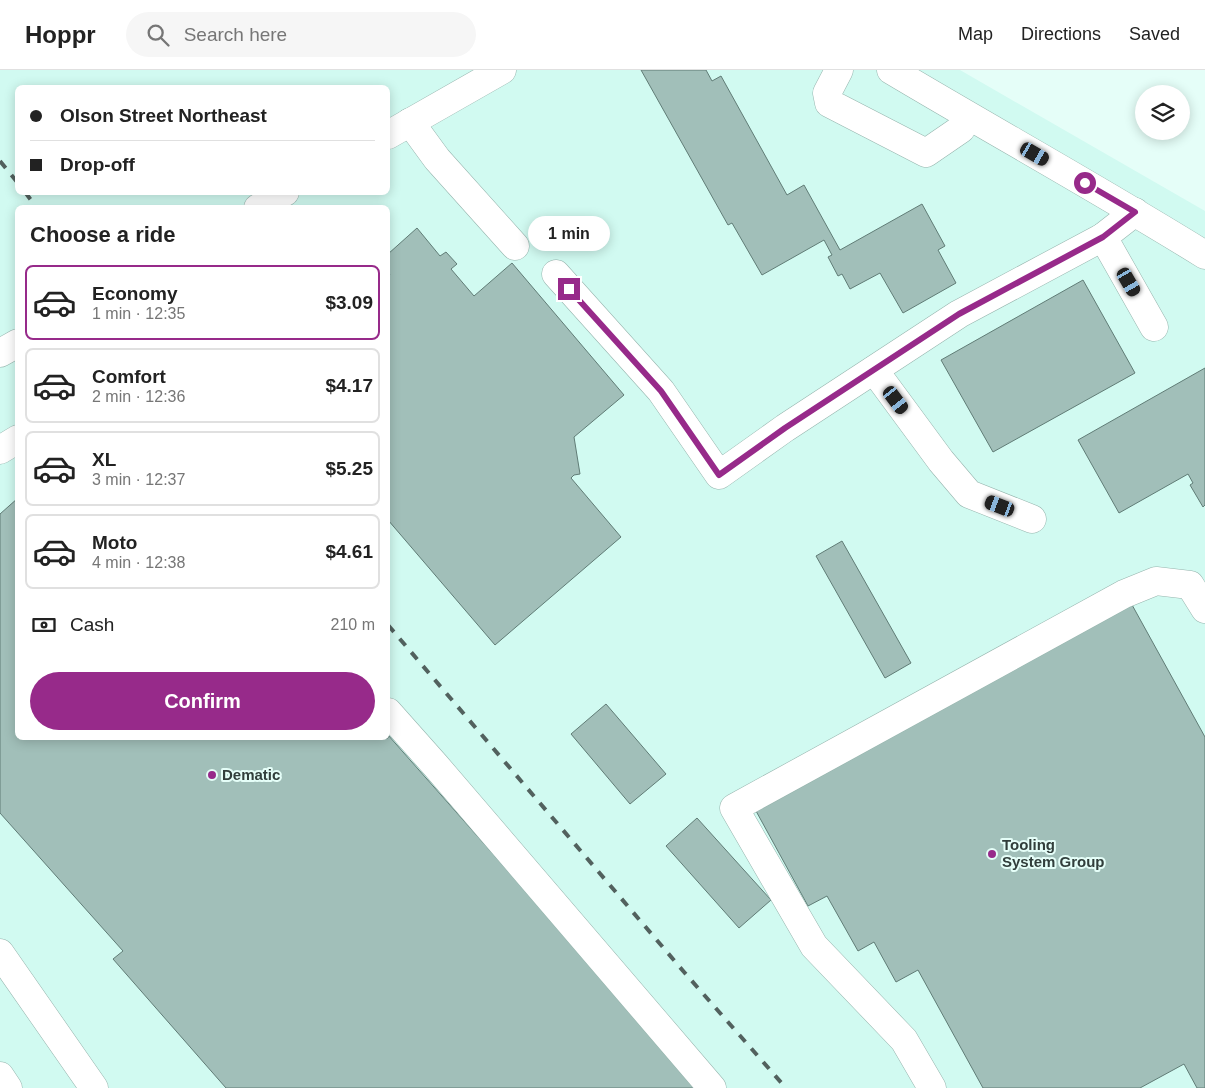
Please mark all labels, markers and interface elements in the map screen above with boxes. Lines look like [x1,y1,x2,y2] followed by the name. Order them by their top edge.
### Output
[126,12,476,57] search box
[25,21,96,48] text: Hoppr
[144,21,172,49] icon: search
[184,24,287,45] text: Search here
[958,24,993,44] text: Map
[1021,24,1101,44] text: Directions
[1129,24,1180,44] text: Saved
[1135,85,1190,140] map controls
[1135,85,1190,140] button: layers
[60,105,267,126] text: Olson Street Northeast
[1018,140,1051,168] car
[60,154,135,175] text: Drop-off
[1074,172,1096,194] route start
[528,216,610,252] callout: 1 min
[30,222,175,247] text: Choose a ride
[548,225,590,242] text: 1 min
[1115,265,1142,299] car
[558,278,580,300] route end
[32,280,77,325] icon: car
[92,283,178,304] text: Economy
[325,292,373,313] text: $3.09
[92,305,185,322] text: 1 min · 12:35
[32,363,77,408] icon: car
[92,366,166,387] text: Comfort
[325,375,373,396] text: $4.17
[880,384,911,416] car
[92,388,185,405] text: 2 min · 12:36
[32,446,77,491] icon: car
[92,449,116,470] text: XL
[325,458,373,479] text: $5.25
[92,471,185,488] text: 3 min · 12:37
[983,494,1016,518] car
[32,529,77,574] icon: car
[92,532,137,553] text: Moto
[325,541,373,562] text: $4.61
[92,554,185,571] text: 4 min · 12:38
[30,611,58,639] icon: cash
[70,614,114,635] text: Cash
[331,616,375,633] text: 210 m
[30,672,375,730] button: Confirm
[222,766,280,783] place label: Dematic
[206,769,218,781] marker: Dematic
[1002,836,1105,870] place label: Tooling System Group
[986,848,998,860] marker: Tooling System Group

